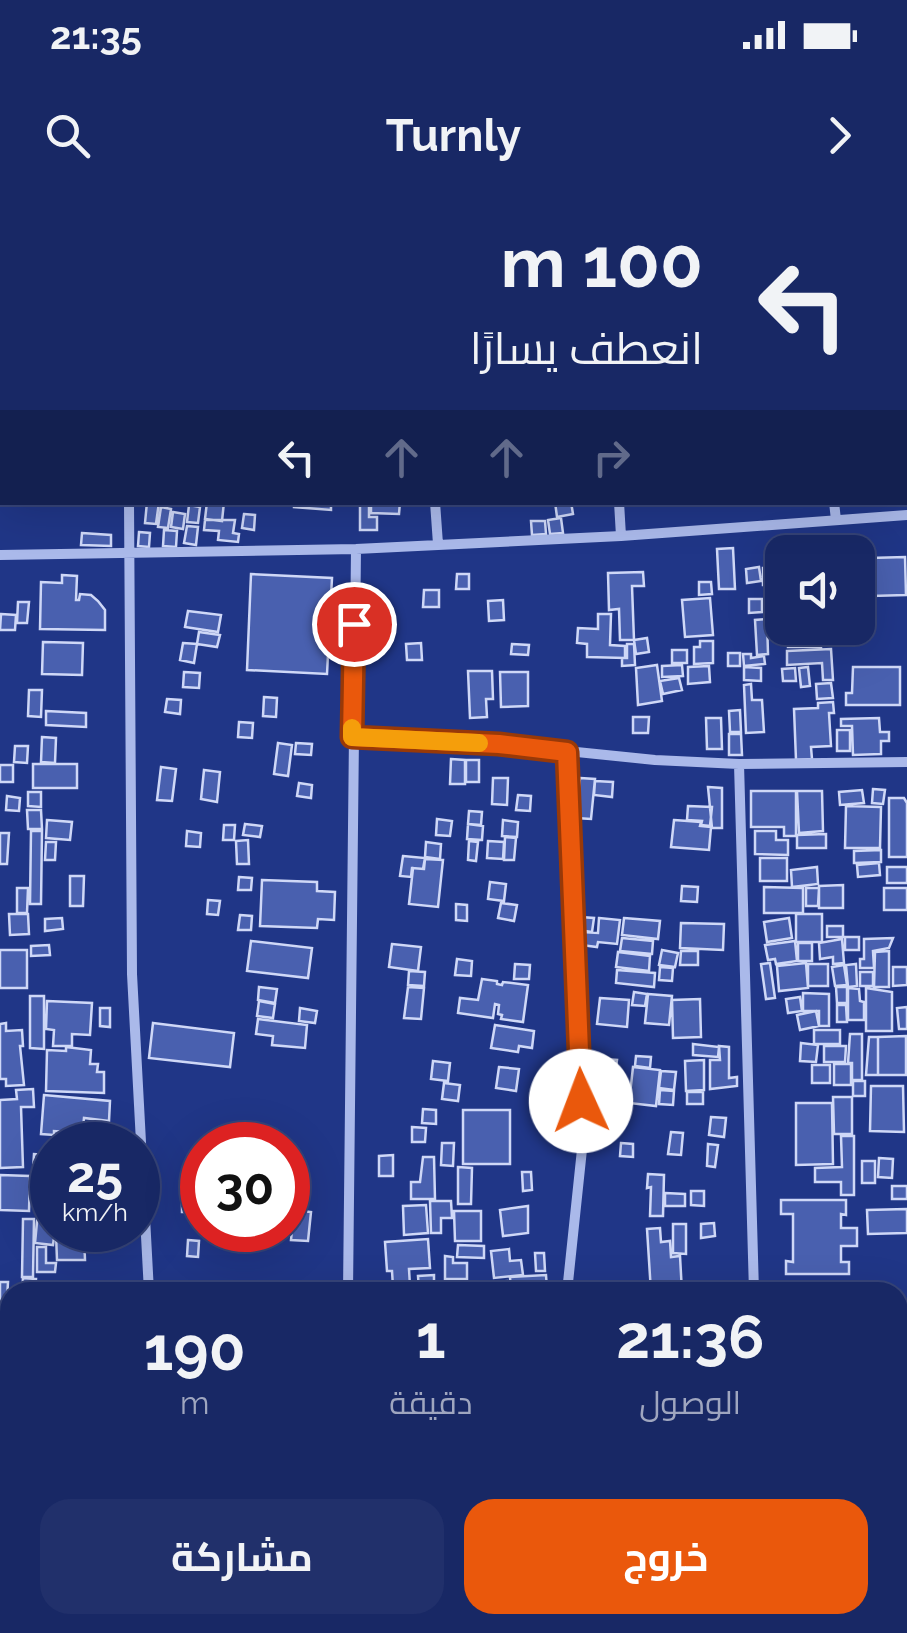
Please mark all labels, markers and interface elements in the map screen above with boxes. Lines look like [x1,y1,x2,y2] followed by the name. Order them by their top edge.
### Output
[50,13,142,58] text: 21:35
[40,108,95,163] icon: search
[812,108,867,163] icon: forward
[386,109,521,162] text: Turnly
[500,221,703,303] text: 100 m
[738,240,868,370] icon: left
[470,322,703,375] text: انعطف يسارًا
[269,430,324,485] icon: left
[374,430,429,485] icon: ahead
[479,430,534,485] icon: ahead
[584,430,639,485] icon: right
[765,535,875,645] map controls
[765,535,875,645] button: sound
[312,582,397,667] pin
[327,597,382,652] icon: arrive
[529,1049,633,1153] position arrow
[180,1122,310,1252] speed limit sign: 30
[67,1145,123,1204] text: 25
[62,1197,128,1227] text: km/h
[416,1302,446,1372] text: 1
[616,1302,764,1372] text: 21:36
[144,1314,246,1384] text: 190
[180,1384,209,1421] text: m
[389,1384,472,1421] text: دقيقة
[639,1384,741,1421] text: الوصول
[40,1499,444,1614] button: مشاركة
[464,1499,868,1614] button: خروج

